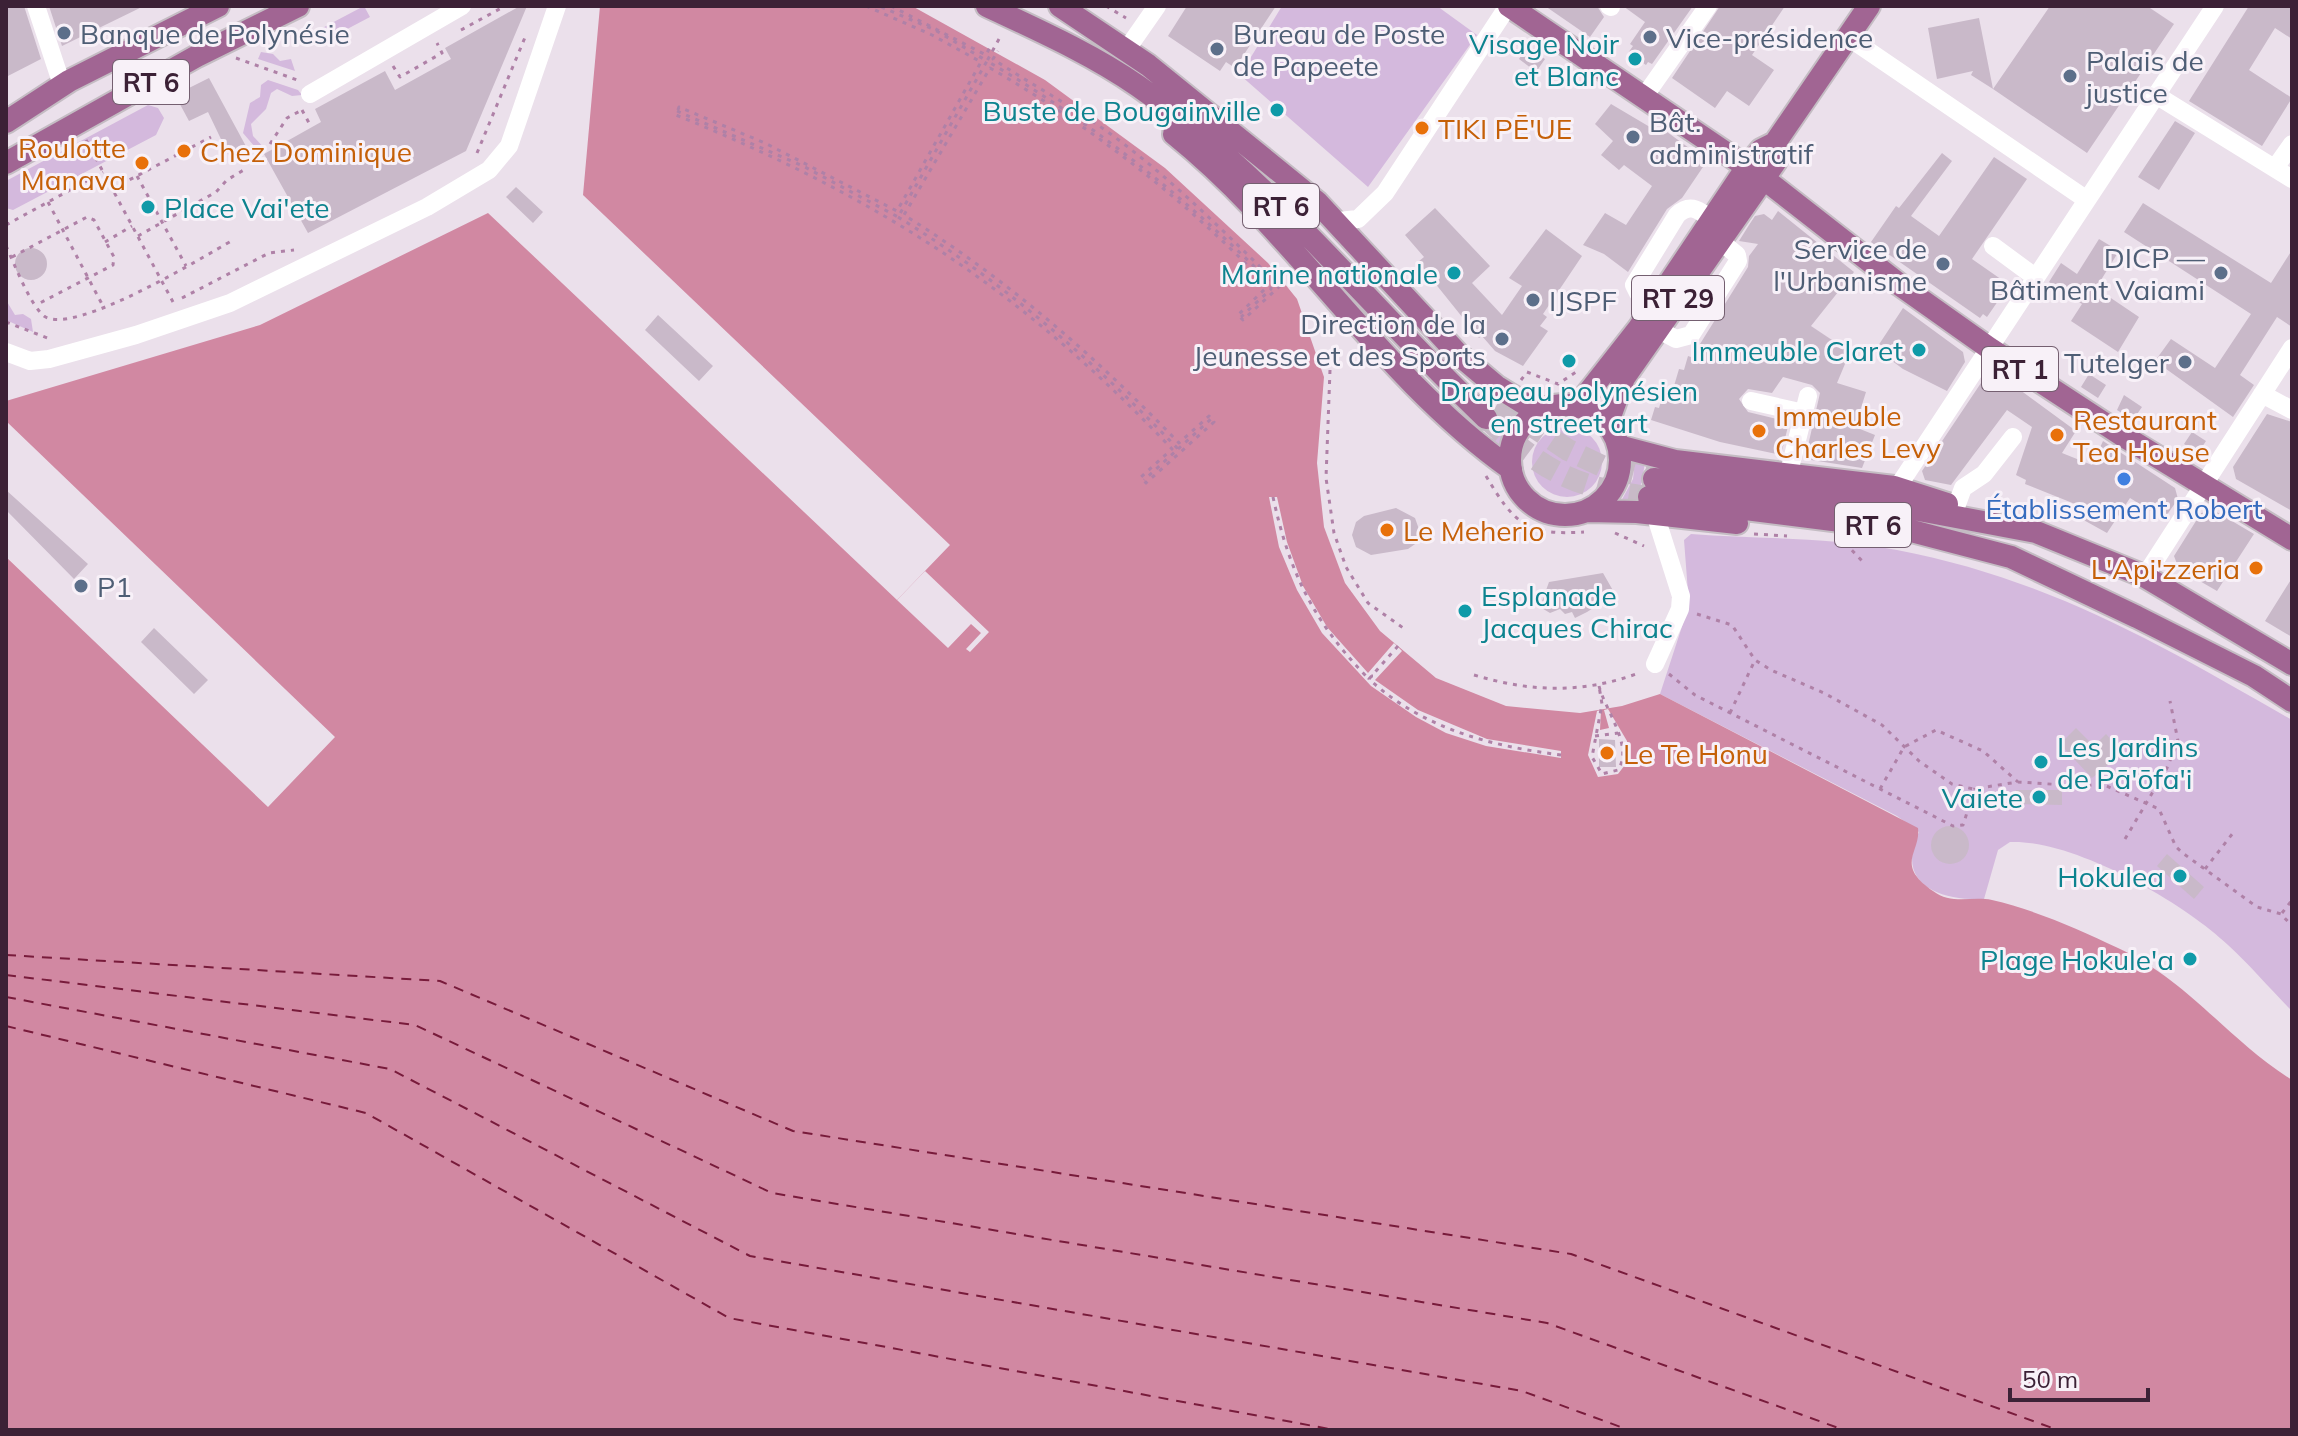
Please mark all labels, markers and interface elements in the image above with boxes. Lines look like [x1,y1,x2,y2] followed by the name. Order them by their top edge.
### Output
[80,16,350,51] place label: Banque de Polynésie
[1233,16,1445,83] place label: Bureau de Poste de Papeete
[1666,20,1873,55] place label: Vice-présidence
[55,24,73,42] marker: Banque de Polynésie
[1469,26,1620,93] place label: Visage Noir et Blanc
[1641,28,1659,46] marker: Vice-présidence
[1208,40,1226,58] marker: Bureau de Poste de Papeete
[2084,43,2204,110] place label: Palais de justice
[1626,50,1644,68] marker: Visage Noir et Blanc
[113,60,189,104] road number: RT 6
[2061,67,2079,85] marker: Palais de justice
[983,93,1261,128] place label: Buste de Bougainville
[1268,101,1286,119] marker: Buste de Bougainville
[1649,104,1814,171] place label: Bât. administratif
[1438,111,1572,146] place label: TIKI PĒ'UE
[1413,119,1431,137] marker: TIKI PĒ'UE
[1624,128,1642,146] marker: Bât. administratif
[18,130,126,197] place label: Roulotte Manava
[200,134,412,169] place label: Chez Dominique
[175,142,193,160] marker: Chez Dominique
[133,154,151,172] marker: Roulotte Manava
[1243,184,1319,228] road number: RT 6
[164,190,330,225] place label: Place Vai'ete
[139,198,157,216] marker: Place Vai'ete
[1773,231,1927,298] place label: Service de l'Urbanisme
[1990,240,2206,307] place label: DICP — Bâtiment Vaiami
[1934,255,1952,273] marker: Service de l'Urbanisme
[1221,256,1438,291] place label: Marine nationale
[1445,264,1463,282] marker: Marine nationale
[2212,264,2230,282] marker: DICP — Bâtiment Vaiami
[1632,276,1724,320] road number: RT 29
[1549,283,1617,318] place label: IJSPF
[1524,291,1542,309] marker: IJSPF
[1193,306,1486,373] place label: Direction de la Jeunesse et des Sports
[1493,330,1511,348] marker: Direction de la Jeunesse et des Sports
[1692,333,1903,368] place label: Immeuble Claret
[1910,341,1928,359] marker: Immeuble Claret
[2064,345,2170,380] place label: Tutelger
[1982,347,2058,391] road number: RT 1
[1560,352,1578,370] marker: Drapeau polynésien en street art
[2176,353,2194,371] marker: Tutelger
[1440,373,1698,440] place label: Drapeau polynésien en street art
[1775,398,1941,465] place label: Immeuble Charles Levy
[2073,402,2217,469] place label: Restaurant Tea House
[1750,422,1768,440] marker: Immeuble Charles Levy
[2048,426,2066,444] marker: Restaurant Tea House
[2115,470,2133,488] marker: Établissement Robert
[1985,491,2263,526] place label: Établissement Robert
[1835,503,1911,547] road number: RT 6
[1403,513,1544,548] place label: Le Meherio
[1378,521,1396,539] marker: Le Meherio
[2091,551,2240,586] place label: L'Api'zzeria
[2247,559,2265,577] marker: L'Api'zzeria
[97,569,132,604] place label: P1
[72,577,90,595] marker: P1
[1481,578,1673,645] place label: Esplanade Jacques Chirac
[1456,602,1474,620] marker: Esplanade Jacques Chirac
[2057,729,2198,796] place label: Les Jardins de Pā'ōfa'i
[1623,736,1768,771] place label: Le Te Honu
[1598,744,1616,762] marker: Le Te Honu
[2032,753,2050,771] marker: Les Jardins de Pā'ōfa'i
[1941,780,2023,815] place label: Vaiete
[2030,788,2048,806] marker: Vaiete
[2057,859,2164,894] place label: Hokulea
[2171,867,2189,885] marker: Hokulea
[1980,942,2174,977] place label: Plage Hokule'a
[2181,950,2199,968] marker: Plage Hokule'a
[2010,1352,2148,1402] scale bar
[2022,1364,2078,1394] text: 50 m

